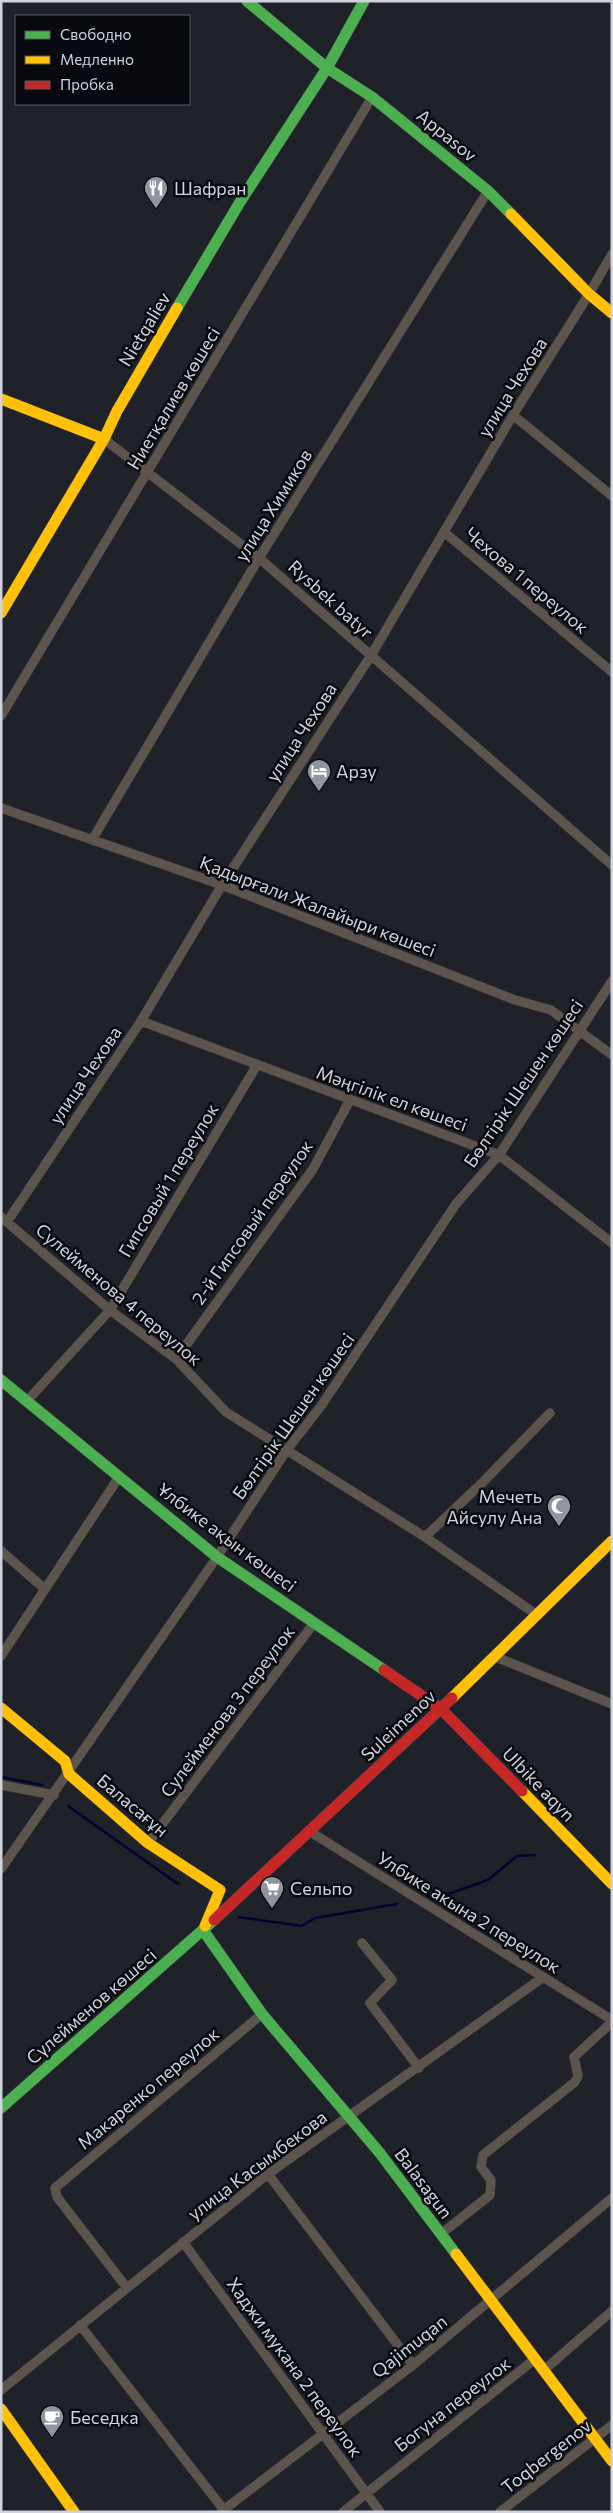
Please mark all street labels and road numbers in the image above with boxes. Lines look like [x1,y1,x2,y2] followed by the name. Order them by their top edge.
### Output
[412,104,482,166] street label: Appasov
[113,288,175,370] street label: Nietqaliev
[122,323,224,473] street label: Ниетқалиев көшесі
[473,333,551,441] street label: улица Чехова
[230,445,316,565] street label: улица Химиков
[461,522,593,638] street label: Чехова 1 переулок
[284,555,378,643] street label: Rysbek batyr
[261,679,341,785] street label: улица Чехова
[197,851,439,961] street label: Қадырғали Жалайыри көшесі
[459,995,587,1171] street label: Бөлтірік Шешен көшесі
[44,1022,126,1128] street label: улица Чехова
[314,1060,470,1136] street label: Мәңгілік ел көшесі
[113,1099,223,1261] street label: Гипсовый 1 переулок
[187,1135,317,1308] street label: 2-й Гипсовый переулок
[32,1218,207,1370] street label: Сулейменова 4 переулок
[227,1329,359,1503] street label: Бөлтірік Шешен көшесі
[153,1478,301,1596] street label: Ұлбике ақын көшесі
[155,1621,299,1801] street label: Сулейменова 3 переулок
[356,1685,440,1765] street label: Suleimenov
[498,1742,580,1826] street label: Ulbike aqyn
[93,1769,173,1841] street label: Баласағұн
[373,1847,565,1978] street label: Улбике акына 2 переулок
[22,1944,160,2068] street label: Сүлейменов көшесі
[73,2022,224,2154] street label: Макаренко переулок
[183,2106,331,2224] street label: улица Касымбекова
[390,2143,458,2223] street label: Balasagun
[222,2273,368,2461] street label: Хаджи мукана 2 переулок
[367,2310,451,2382] street label: Qajimuqan
[390,2352,515,2456] street label: Богуна переулок
[497,2414,595,2498] street label: Toqbergenov

